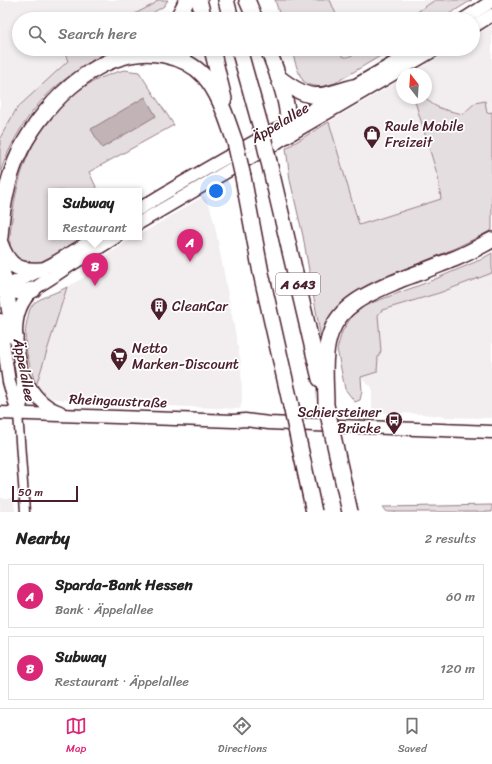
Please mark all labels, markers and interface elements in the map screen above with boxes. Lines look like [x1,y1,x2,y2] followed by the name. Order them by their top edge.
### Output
[12,12,480,56] search box
[58,21,137,47] text: Search here
[26,23,48,45] icon: search
[396,68,432,104] north arrow
[245,96,314,151] street label: Äppelallee
[385,114,464,155] place label: Raule Mobile Freizeit
[362,124,382,149] shop icon: Raule Mobile Freizeit
[206,181,226,201] your location
[48,188,142,240] popup
[63,190,114,216] text: Subway
[63,216,127,239] text: Restaurant
[177,229,203,262] pin: A
[82,253,108,286] pin: B
[276,273,320,295] road number: A 643
[172,294,229,319] place label: CleanCar
[149,296,169,321] building icon: CleanCar
[5,335,42,404] street label: Äppelallee
[132,336,239,377] place label: Netto Marken-Discount
[109,346,129,371] supermarket icon: Netto Marken-Discount
[69,387,168,415] street label: Rheingaustraße
[297,400,382,441] place label: Schiersteiner Brücke
[384,410,404,435] bus stop icon: Schiersteiner Brücke
[18,483,43,502] text: 50 m
[12,484,78,503] scale bar
[16,523,70,553] text: Nearby
[425,527,476,550] text: 2 results
[55,572,193,598] text: Sparda-Bank Hessen
[26,585,34,608] text: A
[446,585,475,608] text: 60 m
[55,598,153,621] text: Bank · Äppelallee
[55,644,106,670] text: Subway
[26,657,34,680] text: B
[440,657,475,680] text: 120 m
[55,670,189,693] text: Restaurant · Äppelallee
[65,715,87,758] tab: Map
[218,715,267,758] tab: Directions
[398,715,427,758] tab: Saved

